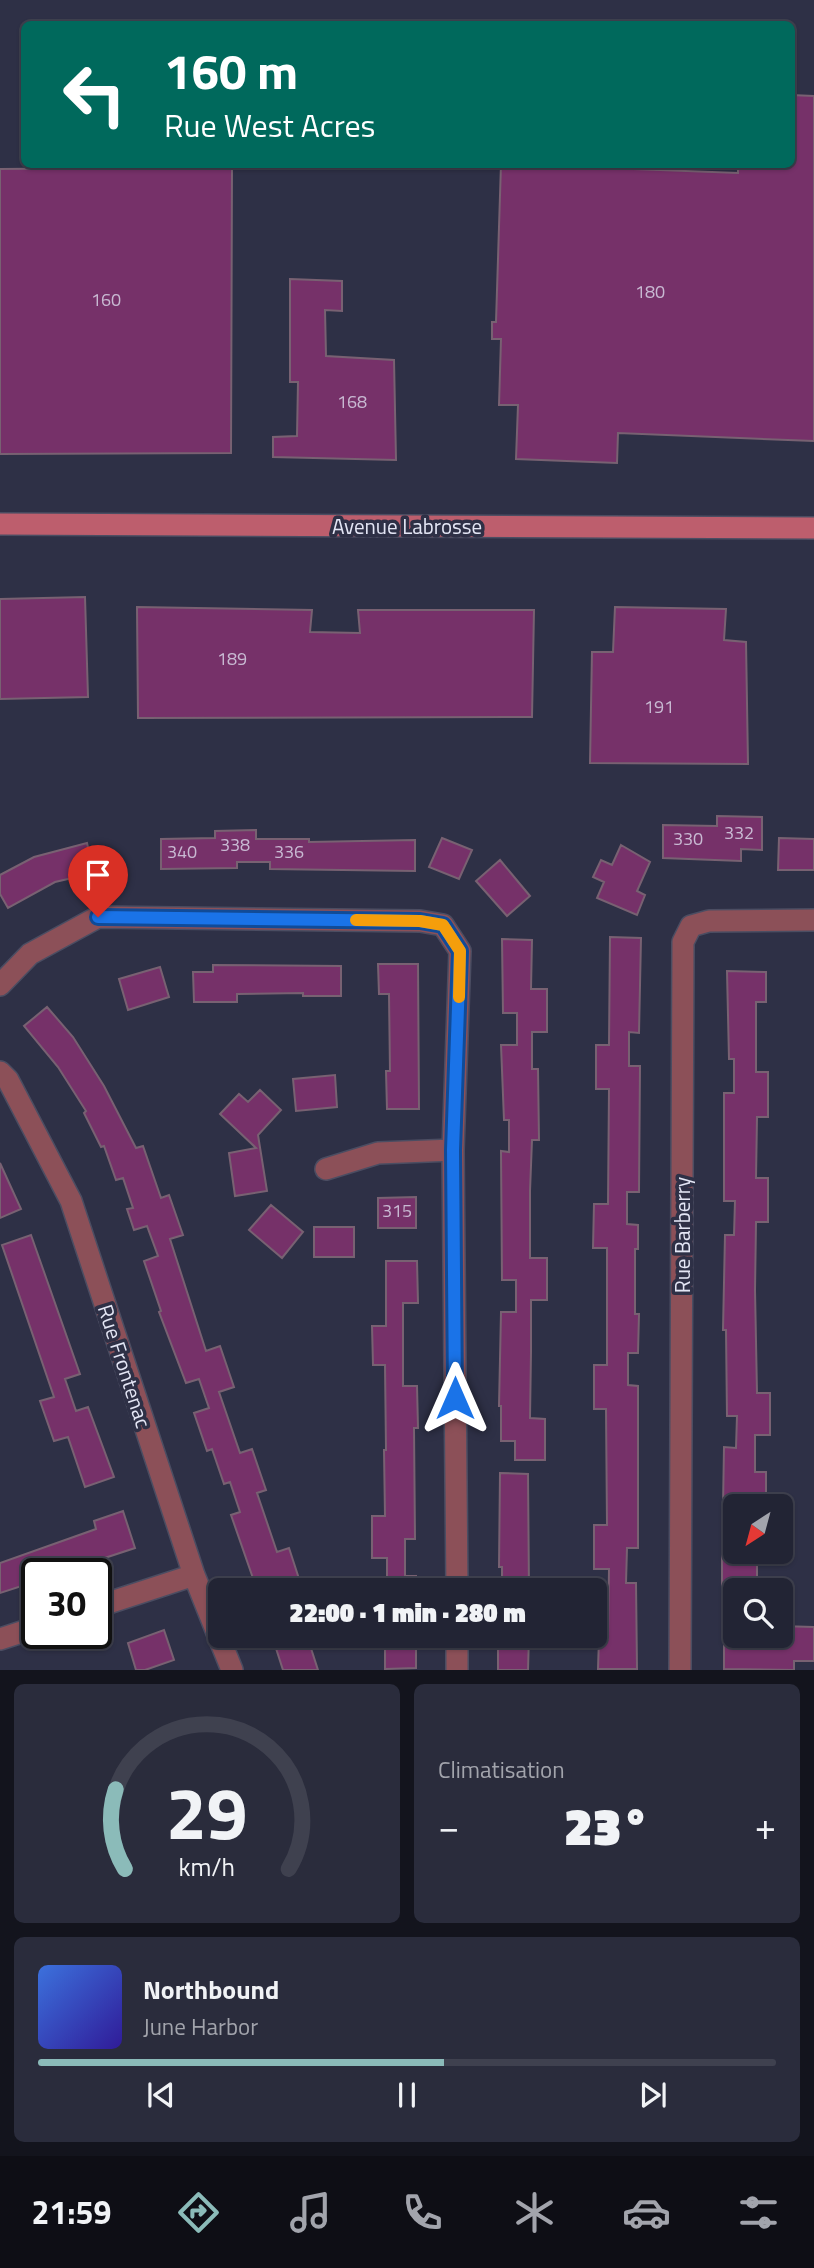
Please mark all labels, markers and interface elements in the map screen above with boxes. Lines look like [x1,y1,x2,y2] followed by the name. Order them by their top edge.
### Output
[164,33,298,108] text: 160 m
[49,49,140,140] icon: left
[164,101,375,149] text: Rue West Acres
[635,278,665,305] house number: 180
[91,286,121,313] house number: 160
[337,388,367,415] house number: 168
[332,510,482,542] street label: Avenue Labrosse
[217,645,247,672] house number: 189
[644,693,674,720] house number: 191
[724,819,754,846] house number: 332
[673,825,703,852] house number: 330
[220,831,250,858] house number: 338
[167,838,197,865] house number: 340
[274,838,304,865] house number: 336
[68,845,128,917] pin
[79,856,117,894] icon: arrive
[666,1177,698,1293] street label: Rue Barberry
[382,1197,412,1224] house number: 315
[90,1300,160,1432] street label: Rue Frontenac
[418,1361,492,1435] position arrow
[723,1494,793,1564] north arrow
[723,1494,793,1648] map controls
[21,1558,112,1649] speed limit sign: 30
[723,1578,793,1648] button: search
[289,1593,526,1632] text: 22:00 · 1 min · 280 m
[438,1752,565,1787] text: Climatisation
[166,1758,248,1868] text: 29
[564,1786,650,1865] text: 23°
[438,1797,459,1855] text: −
[755,1797,776,1855] text: +
[179,1848,235,1886] text: km/h
[143,1970,279,2009] text: Northbound
[143,2009,258,2044] text: June Harbor
[142,2076,180,2114] icon: previous
[388,2076,426,2114] icon: pause
[634,2076,672,2114] icon: next
[31,2188,111,2236] text: 21:59
[174,2188,223,2237] icon: directions
[286,2188,335,2237] icon: music
[398,2188,447,2237] icon: phone
[510,2188,559,2237] icon: climate
[622,2188,671,2237] icon: car
[734,2188,783,2237] icon: filters

